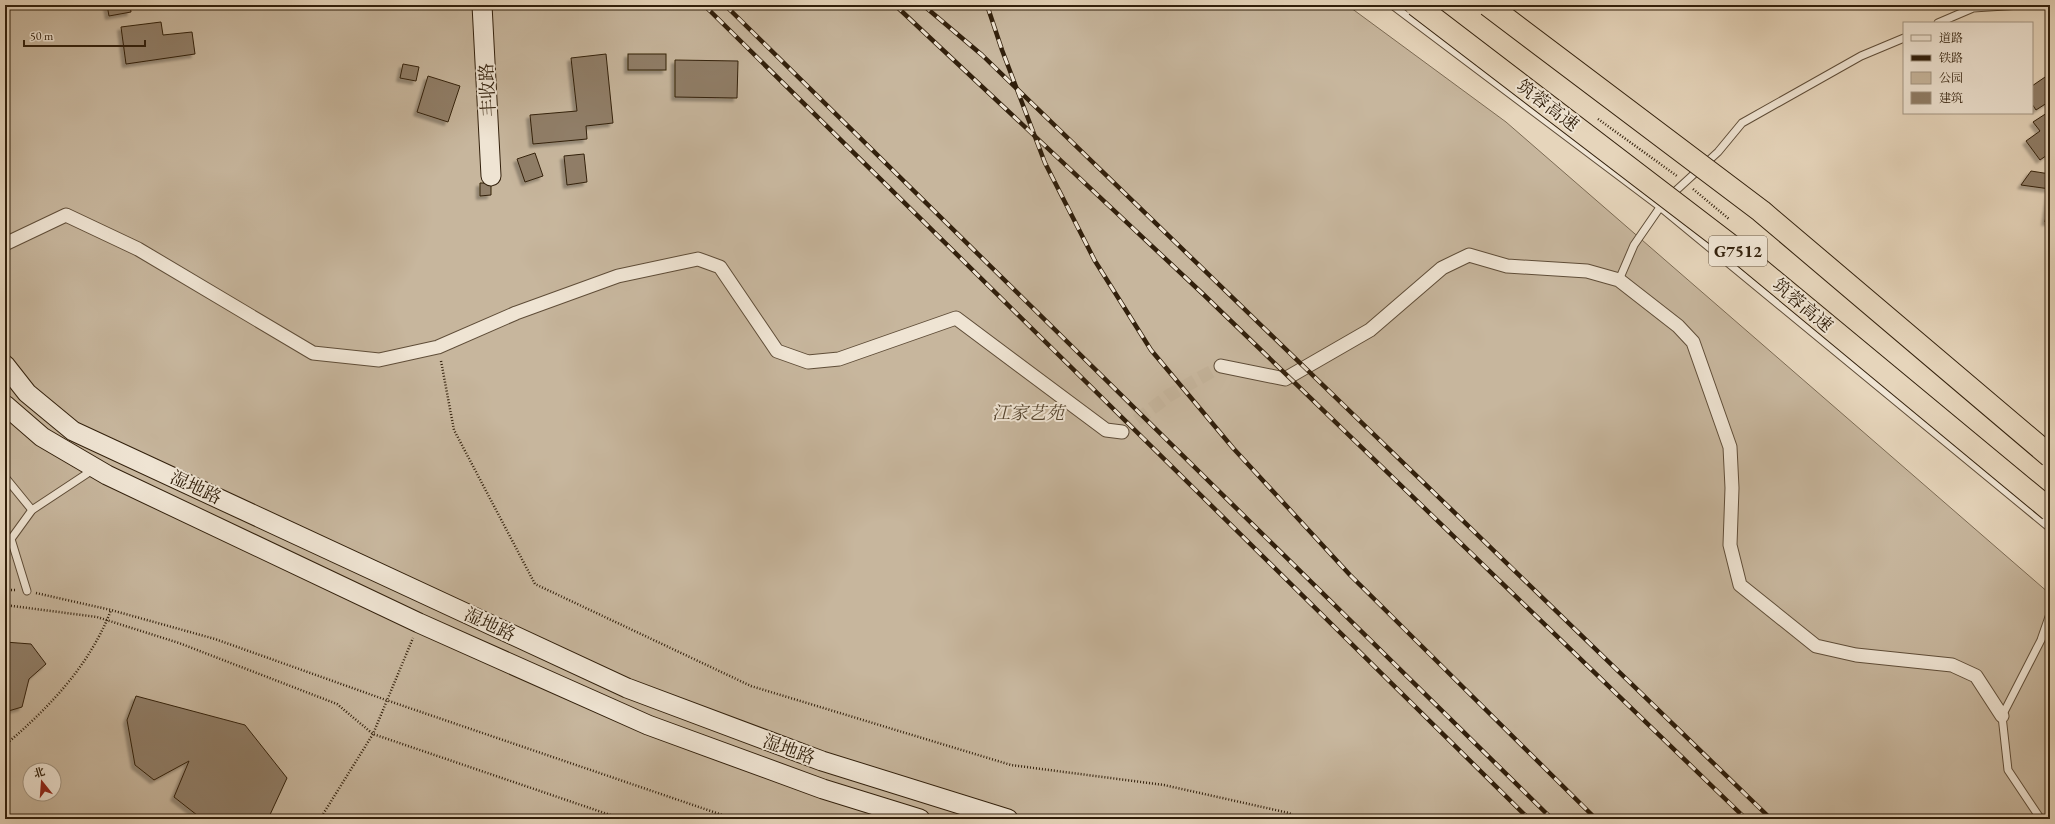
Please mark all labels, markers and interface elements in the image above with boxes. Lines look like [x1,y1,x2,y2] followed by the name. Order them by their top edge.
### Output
[24,22,145,48] scale bar
[1903,22,2033,114] legend
[30,28,54,44] text: 50 m
[1939,30,1963,46] text: 道路
[1939,50,1963,66] text: 铁路
[474,62,500,118] street label: 丰收路
[1939,70,1963,86] text: 公园
[1512,74,1584,136] street label: 筑蓉高速
[1939,90,1963,106] text: 建筑
[1709,236,1767,266] road number: G7512
[1768,273,1838,337] street label: 筑蓉高速
[992,401,1067,424] park label: 江家艺苑
[167,465,225,509] street label: 湿地路
[461,602,519,646] street label: 湿地路
[760,729,818,769] street label: 湿地路
[22,762,62,802] north arrow
[32,764,46,781] text: 北

